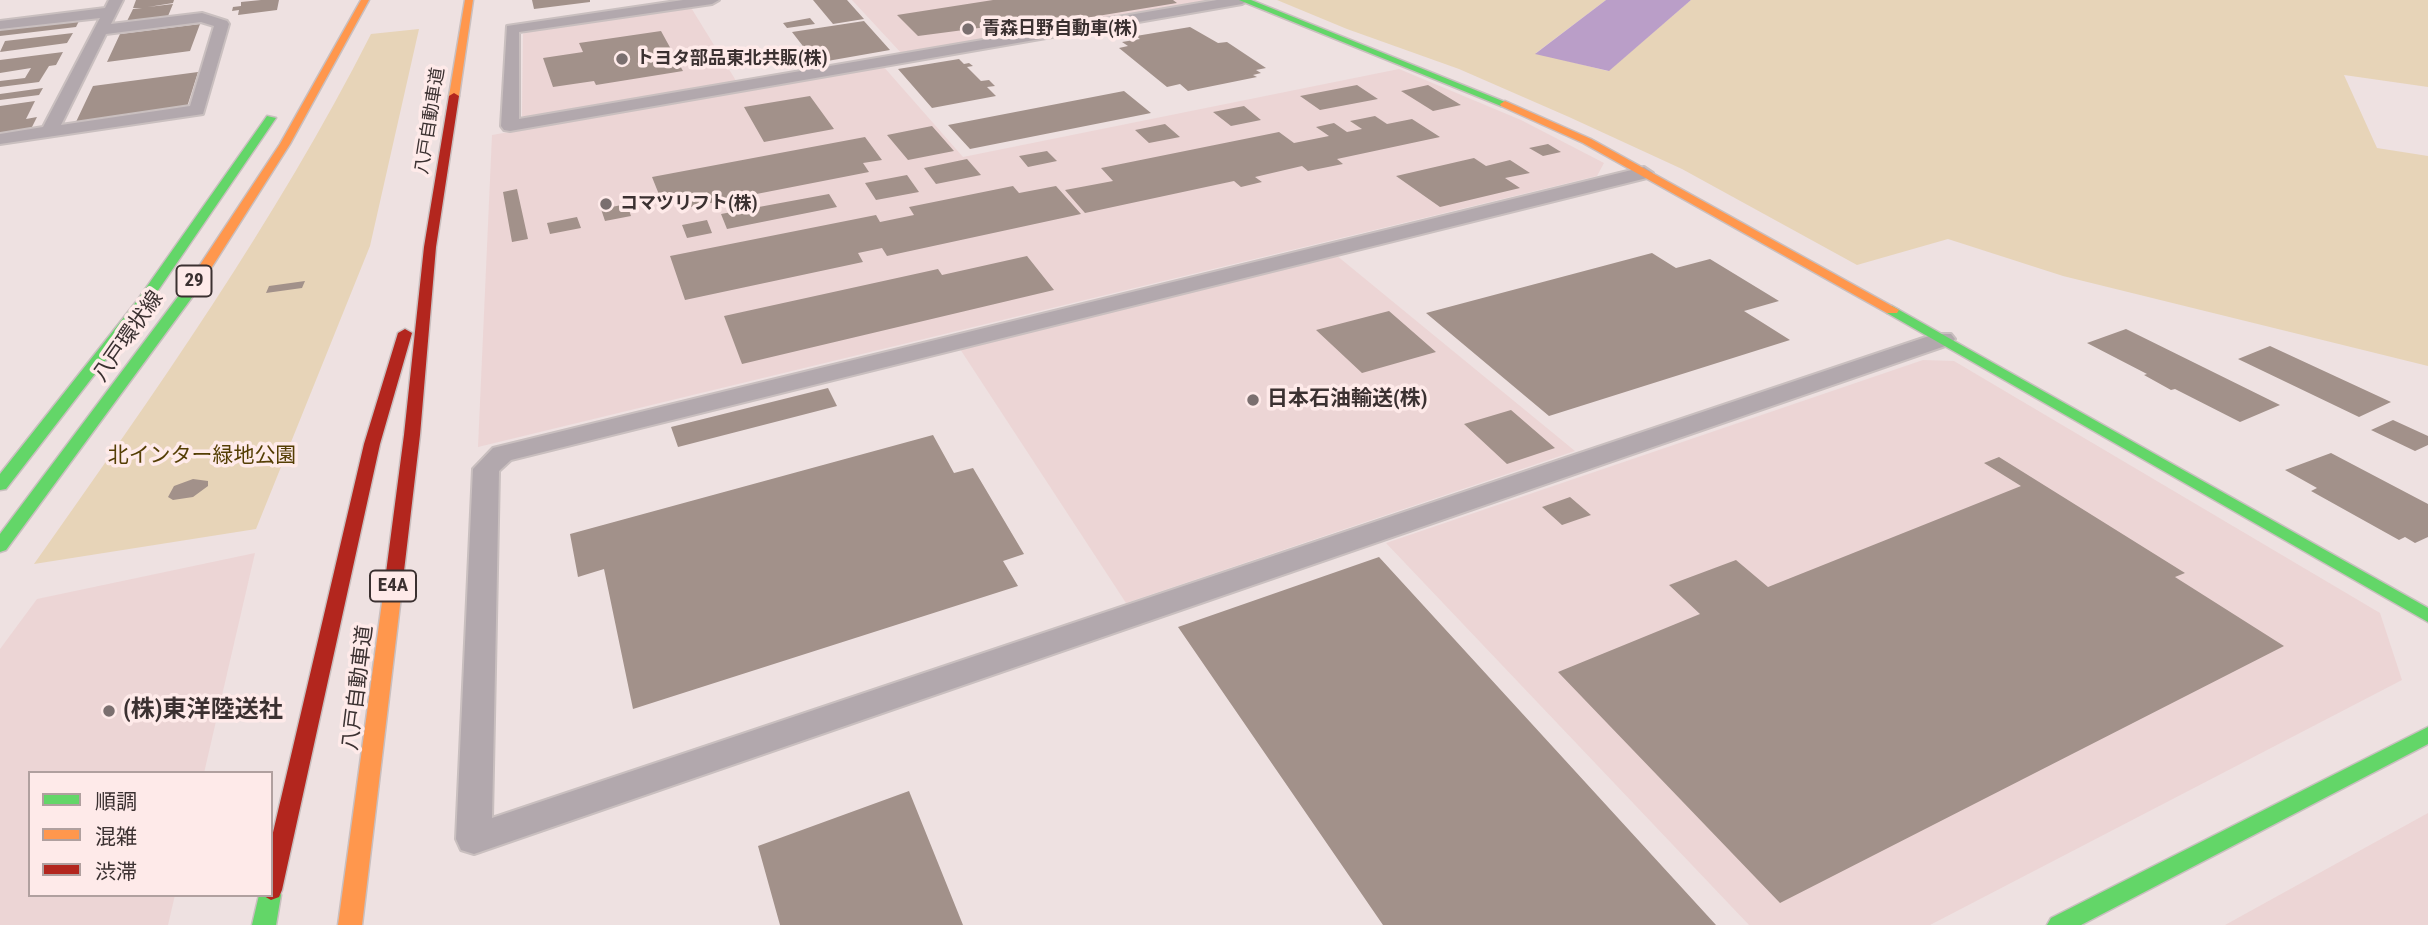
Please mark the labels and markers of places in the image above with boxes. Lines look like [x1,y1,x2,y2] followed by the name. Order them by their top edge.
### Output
[982,18,1138,40] place label: 青森日野自動車(株)
[960,21,976,37] marker: 青森日野自動車(株)
[636,48,828,70] place label: トヨタ部品東北共販(株)
[614,51,630,67] marker: トヨタ部品東北共販(株)
[620,193,758,215] place label: コマツリフト(株)
[598,196,614,212] marker: コマツリフト(株)
[1267,387,1428,413] place label: 日本石油輸送(株)
[1245,392,1261,408] marker: 日本石油輸送(株)
[123,697,283,725] place label: (株)東洋陸送社
[101,703,117,719] marker: (株)東洋陸送社

